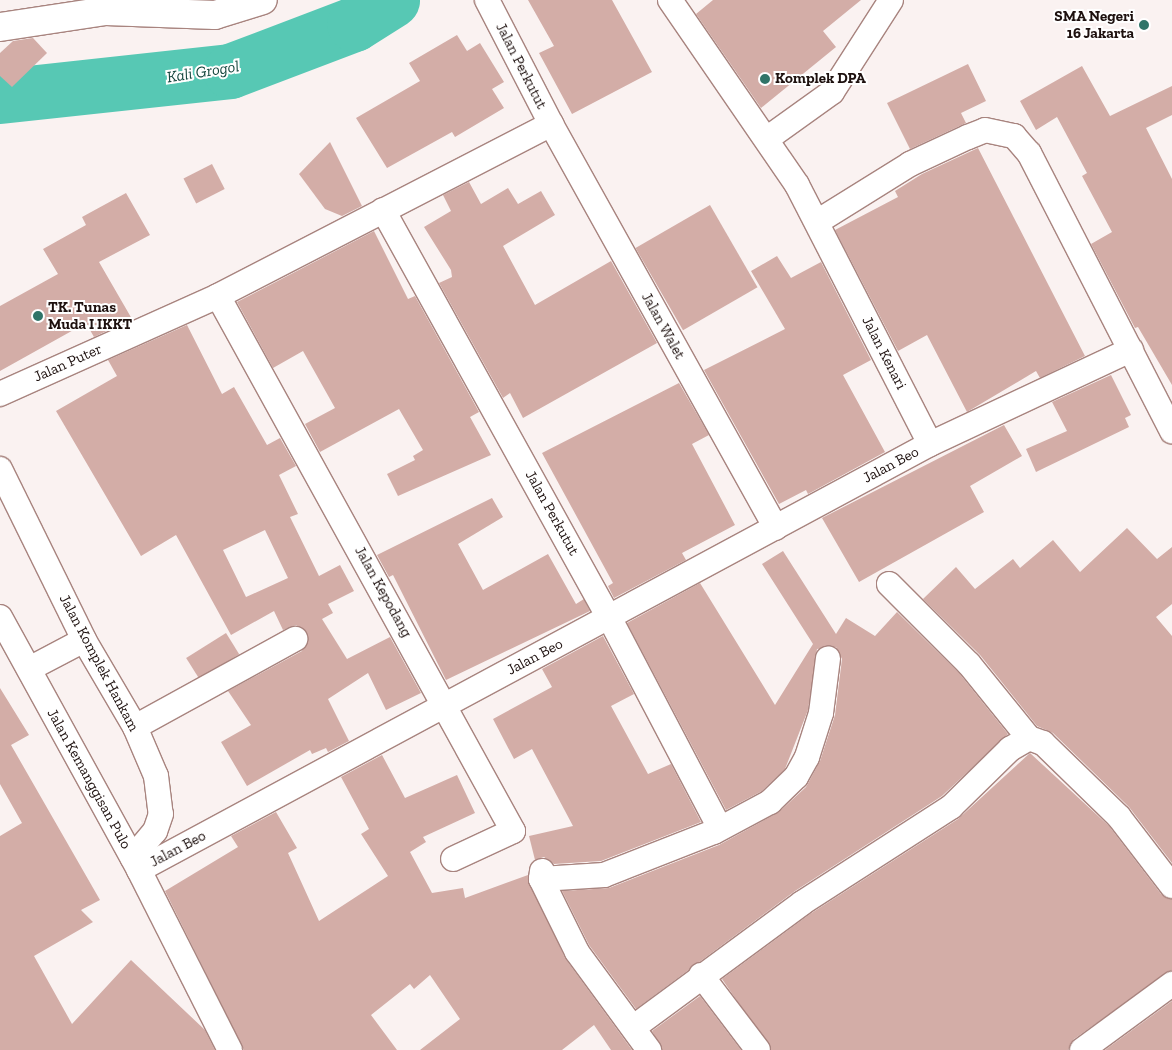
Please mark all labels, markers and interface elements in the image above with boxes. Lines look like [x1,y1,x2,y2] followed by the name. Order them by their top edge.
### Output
[1054,7,1134,42] place label: SMA Negeri 16 Jakarta
[1138,19,1150,31] marker: SMA Negeri 16 Jakarta
[492,20,550,112] street label: Jalan Perkutut
[166,57,240,87] water label: Kali Grogol
[775,70,866,88] place label: Komplek DPA
[759,73,771,85] marker: Komplek DPA
[637,289,689,363] street label: Jalan Walet
[48,298,132,333] place label: TK. Tunas Muda I IKKT
[32,310,44,322] marker: TK. Tunas Muda I IKKT
[858,313,910,393] street label: Jalan Kenari
[31,340,105,386] street label: Jalan Puter
[860,443,922,487] street label: Jalan Beo
[521,467,583,559] street label: Jalan Perkutut
[351,543,415,641] street label: Jalan Kepodang
[55,592,143,734] street label: Jalan Komplek Hankam
[504,635,566,679] street label: Jalan Beo
[43,706,135,852] street label: Jalan Kemanggisan Pulo
[147,827,209,871] street label: Jalan Beo

